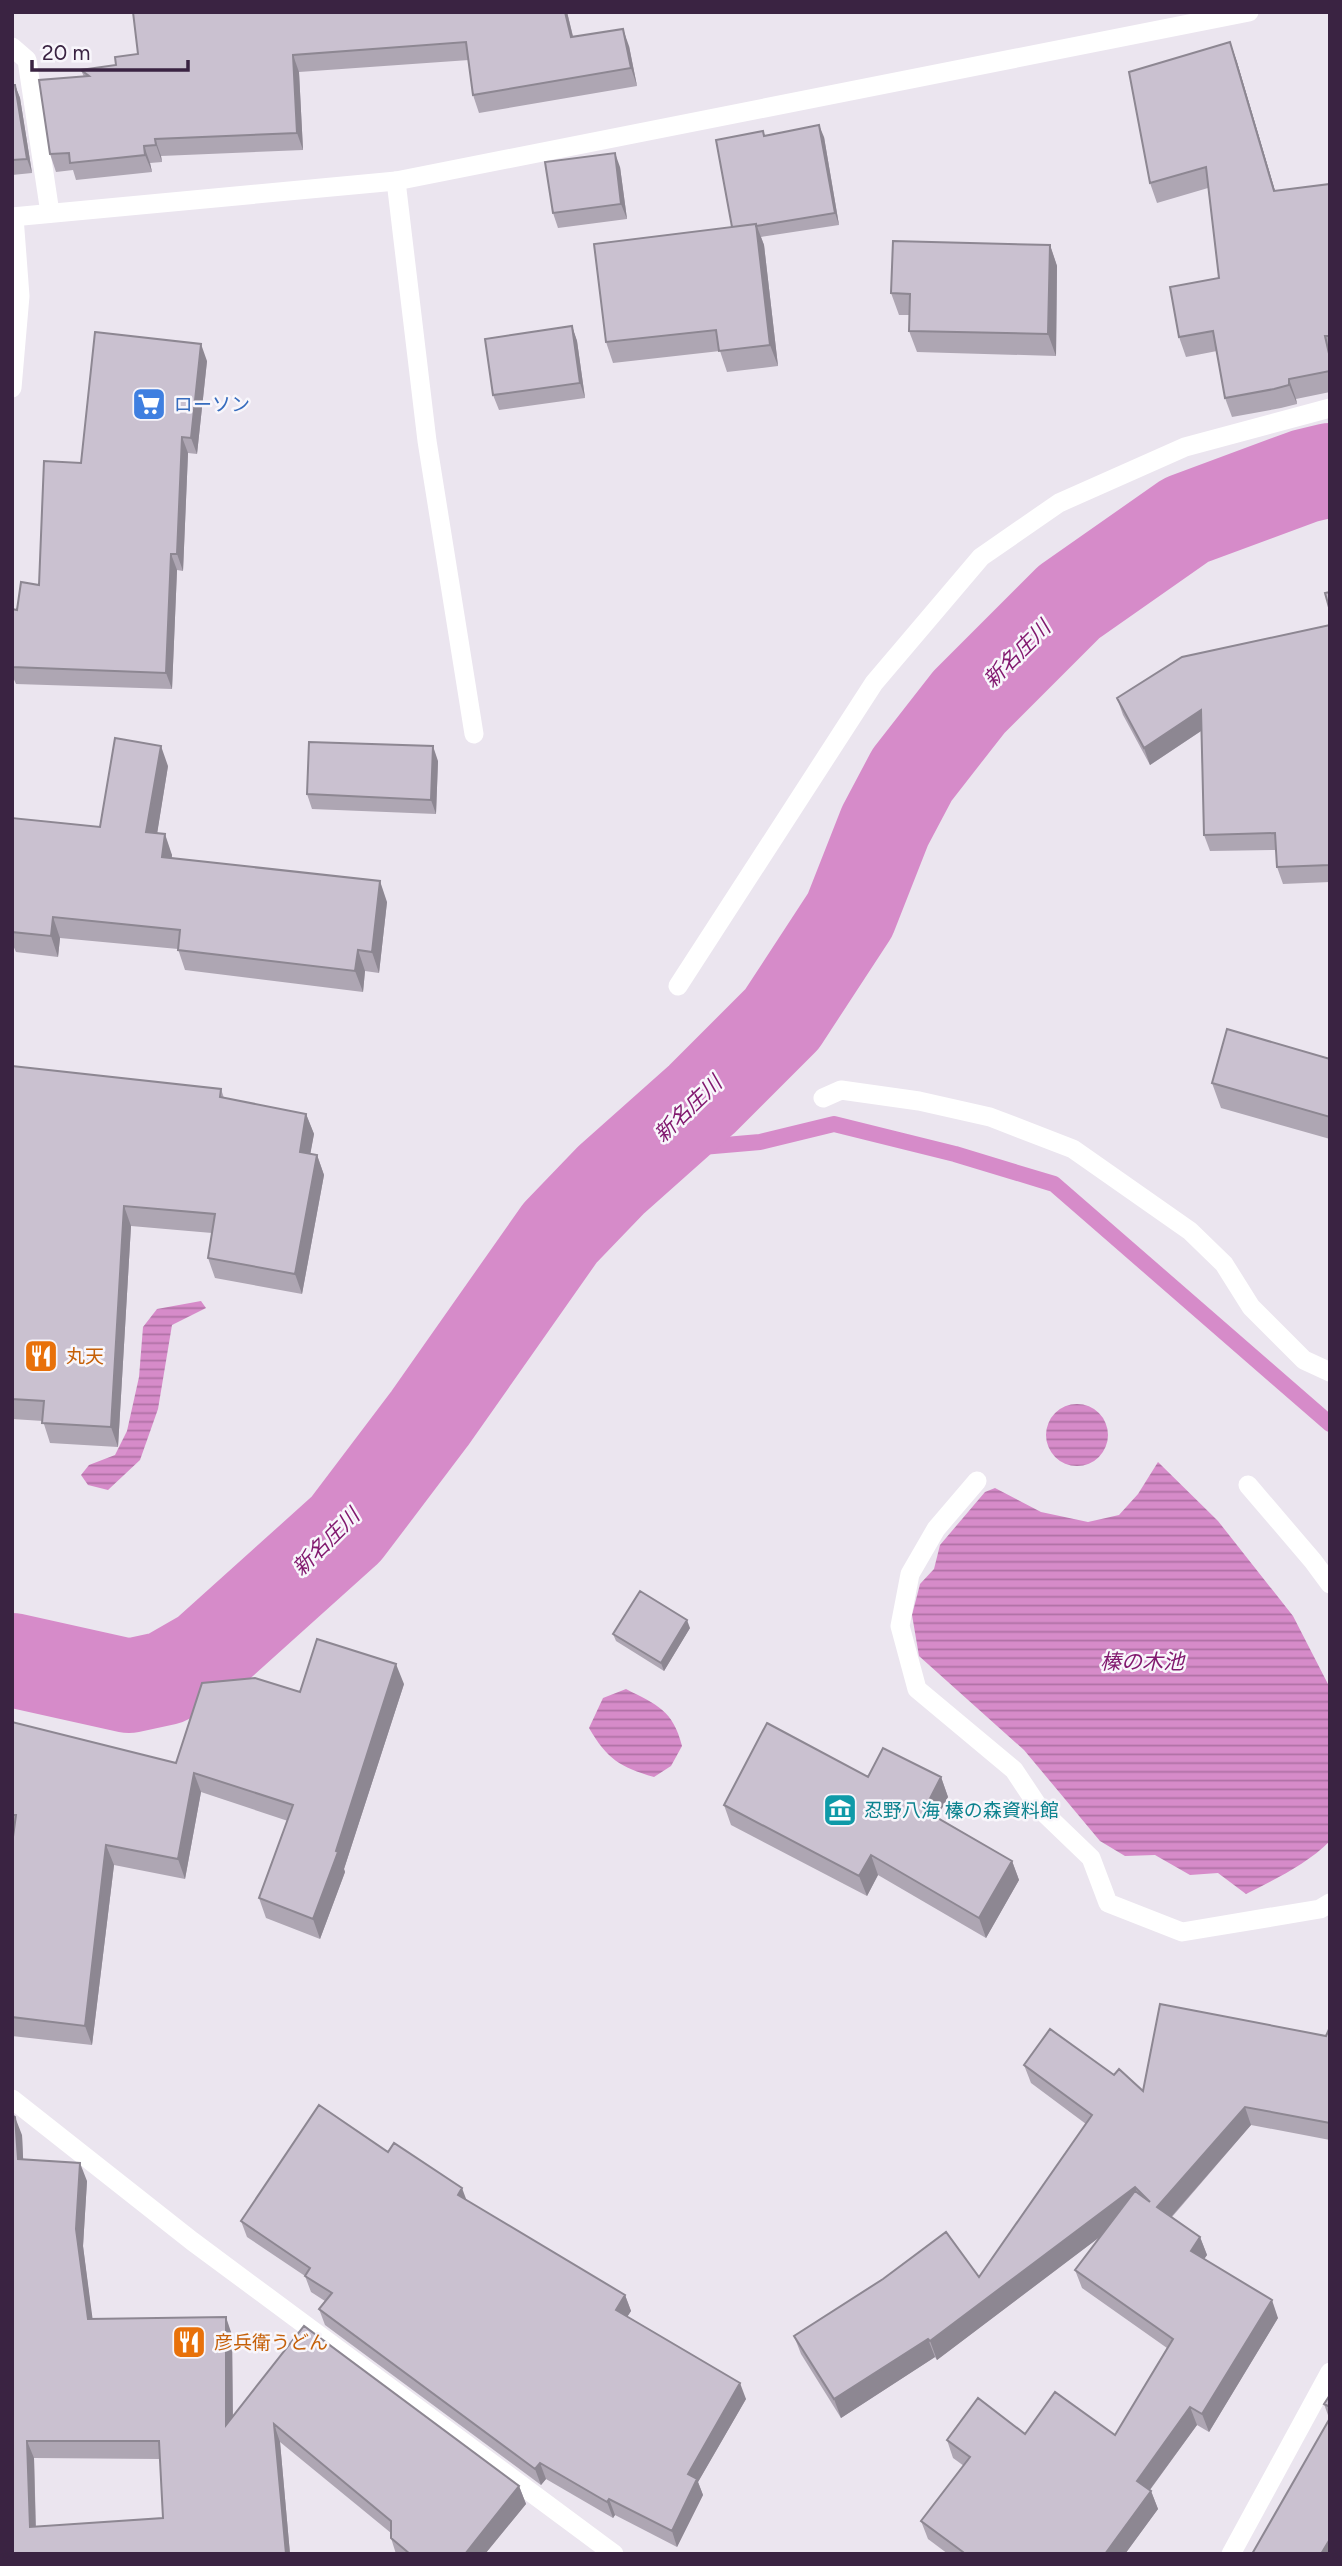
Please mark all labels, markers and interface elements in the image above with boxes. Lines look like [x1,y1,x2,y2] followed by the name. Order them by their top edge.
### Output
[32,28,187,72] scale bar
[42,40,90,65] text: 20 m
[130,385,168,423] supermarket icon: ローソン
[174,393,250,416] place label: ローソン
[978,614,1057,692] water label: 新名庄川
[649,1069,728,1147] water label: 新名庄川
[22,1337,60,1375] restaurant icon: 丸天
[66,1345,104,1368] place label: 丸天
[287,1502,366,1580] water label: 新名庄川
[1100,1649,1186,1674] water label: 榛の木池
[821,1791,859,1829] museum icon: 忍野八海 榛の森資料館
[864,1799,1059,1822] place label: 忍野八海 榛の森資料館
[170,2323,208,2361] restaurant icon: 彦兵衛うどん
[214,2331,328,2354] place label: 彦兵衛うどん

